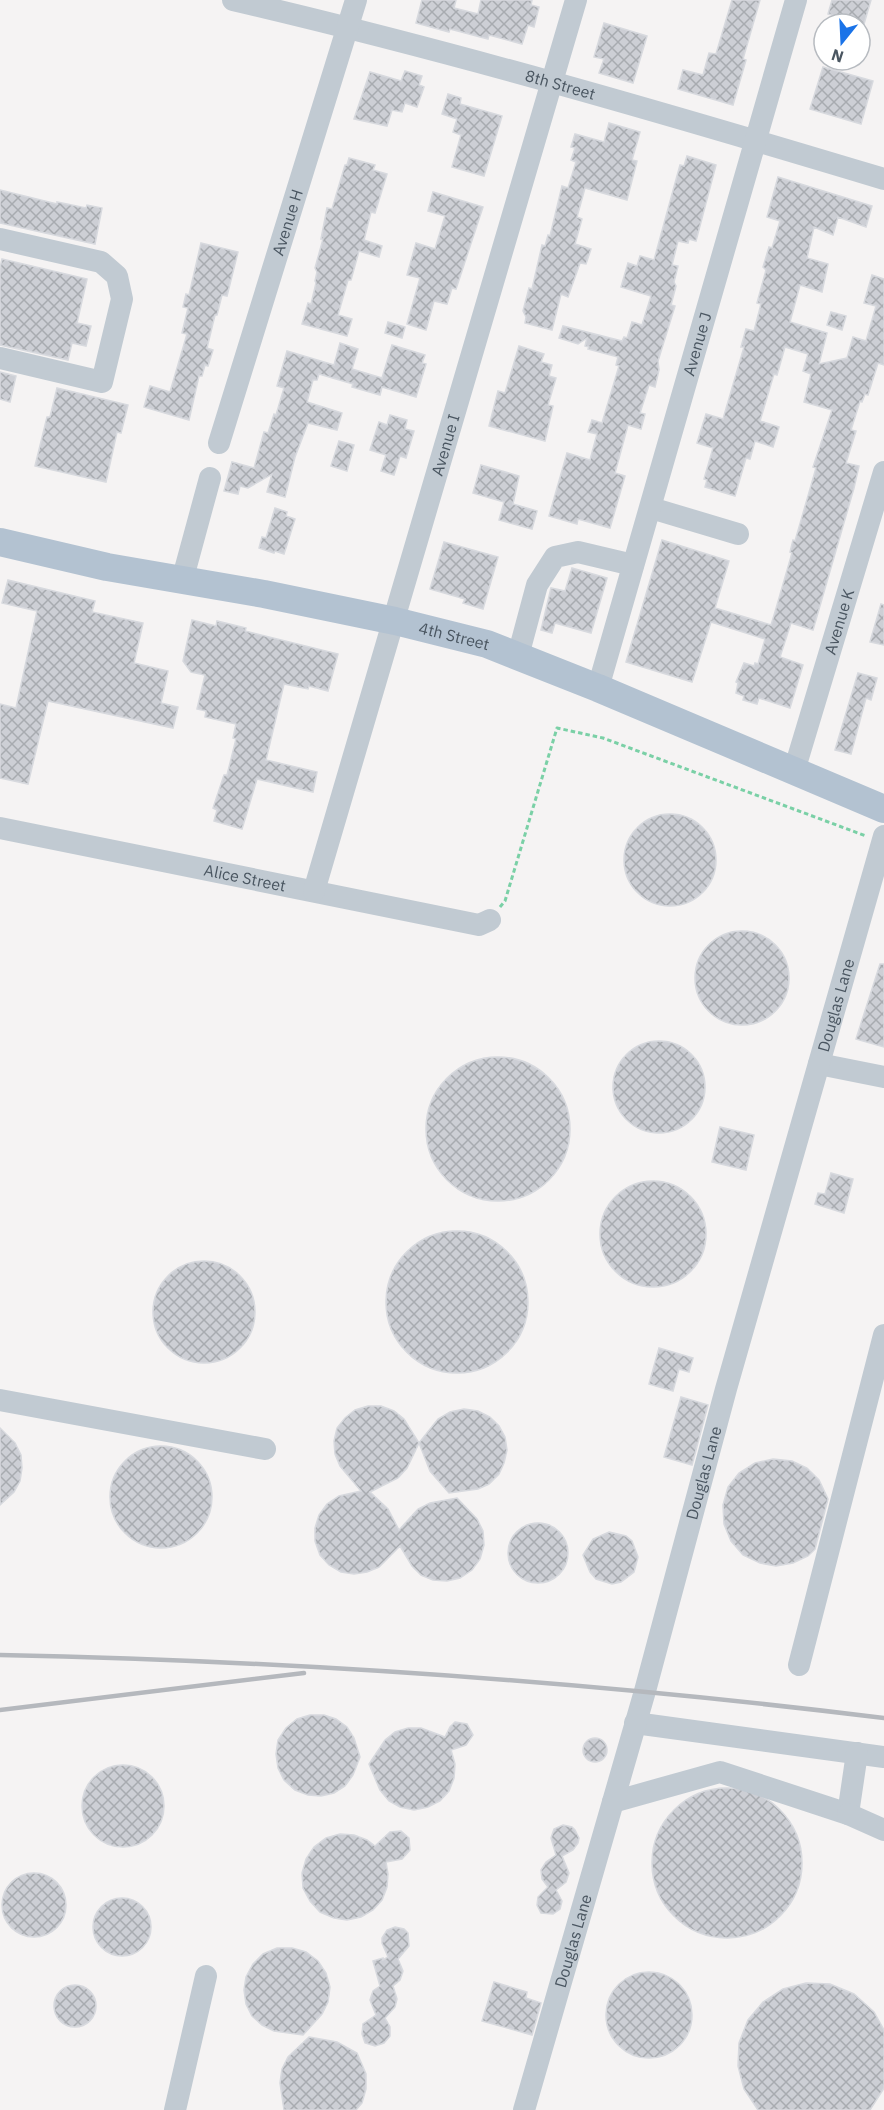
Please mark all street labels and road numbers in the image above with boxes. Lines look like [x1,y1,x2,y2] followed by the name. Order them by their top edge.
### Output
[523,65,598,104] street label: 8th Street
[268,187,307,258] street label: Avenue H
[678,310,716,378] street label: Avenue J
[427,412,464,478] street label: Avenue I
[820,586,858,657] street label: Avenue K
[417,617,492,654] street label: 4th Street
[202,860,288,896] street label: Alice Street
[813,956,859,1054] street label: Douglas Lane
[681,1424,726,1522] street label: Douglas Lane
[550,1892,596,1990] street label: Douglas Lane

